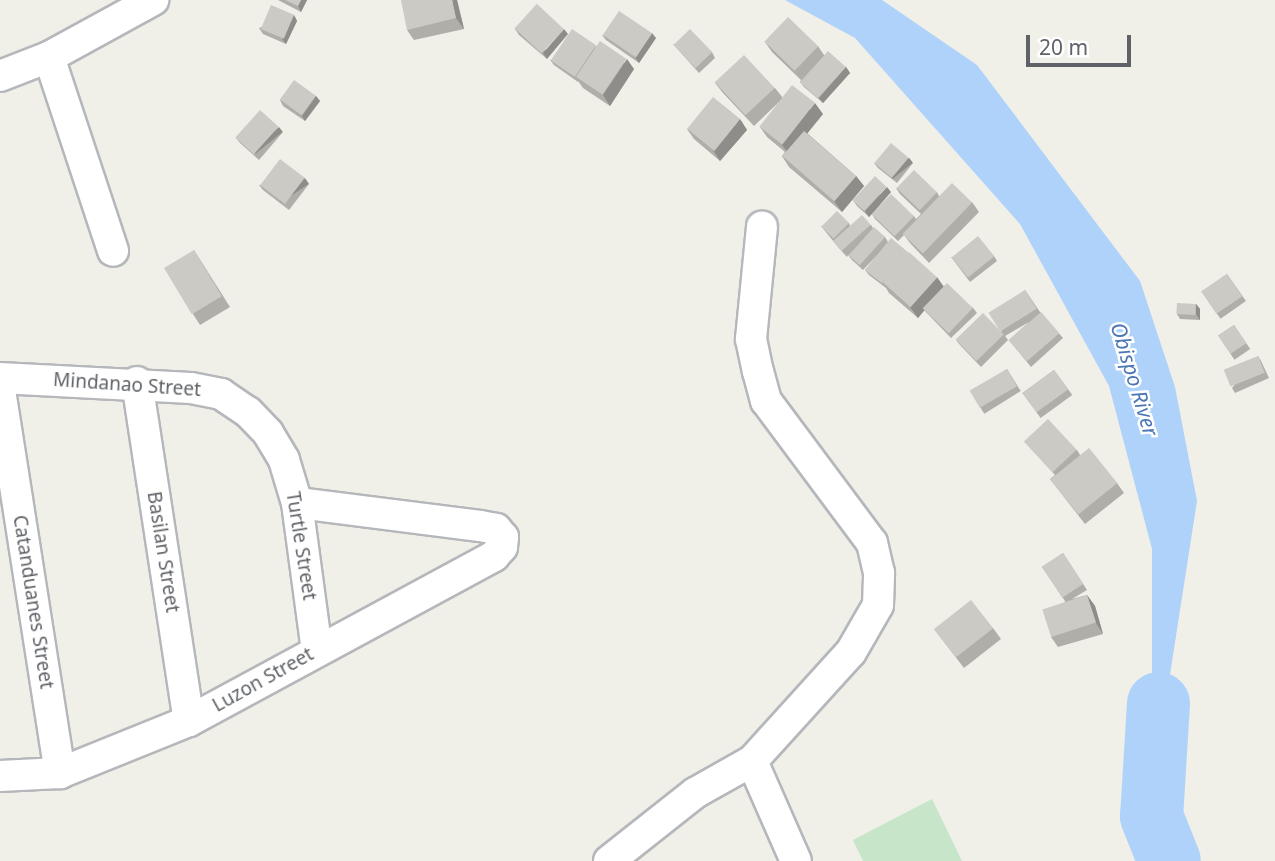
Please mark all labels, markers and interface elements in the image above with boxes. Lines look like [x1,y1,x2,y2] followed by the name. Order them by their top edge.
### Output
[1030,21,1135,65] scale bar
[1039,33,1088,61] text: 20 m
[1106,319,1164,439] water label: Obispo River
[52,368,202,402] street label: Mindanao Street
[142,490,184,614] street label: Basilan Street
[281,490,321,602] street label: Turtle Street
[8,514,58,690] street label: Catanduanes Street
[209,643,317,717] street label: Luzon Street

